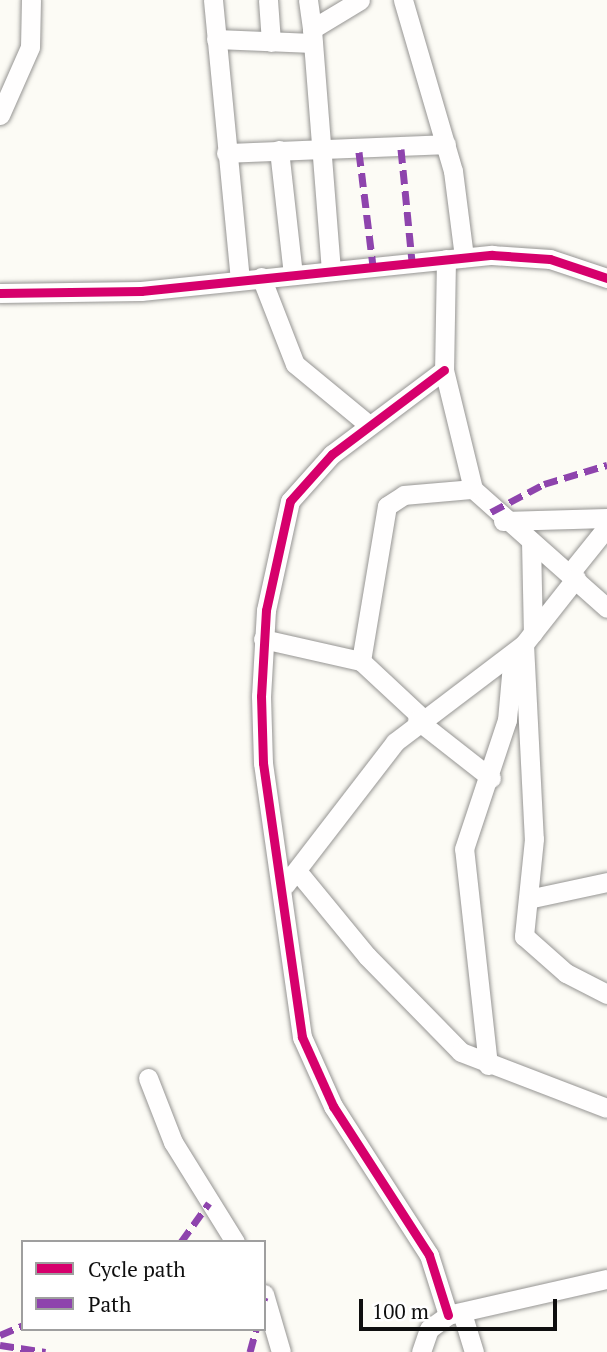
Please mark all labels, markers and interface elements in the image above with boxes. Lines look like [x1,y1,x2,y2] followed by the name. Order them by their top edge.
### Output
[21,1240,266,1331] legend
[88,1255,186,1283] text: Cycle path
[362,1286,560,1330] scale bar
[88,1290,131,1318] text: Path
[372,1297,429,1325] text: 100 m

